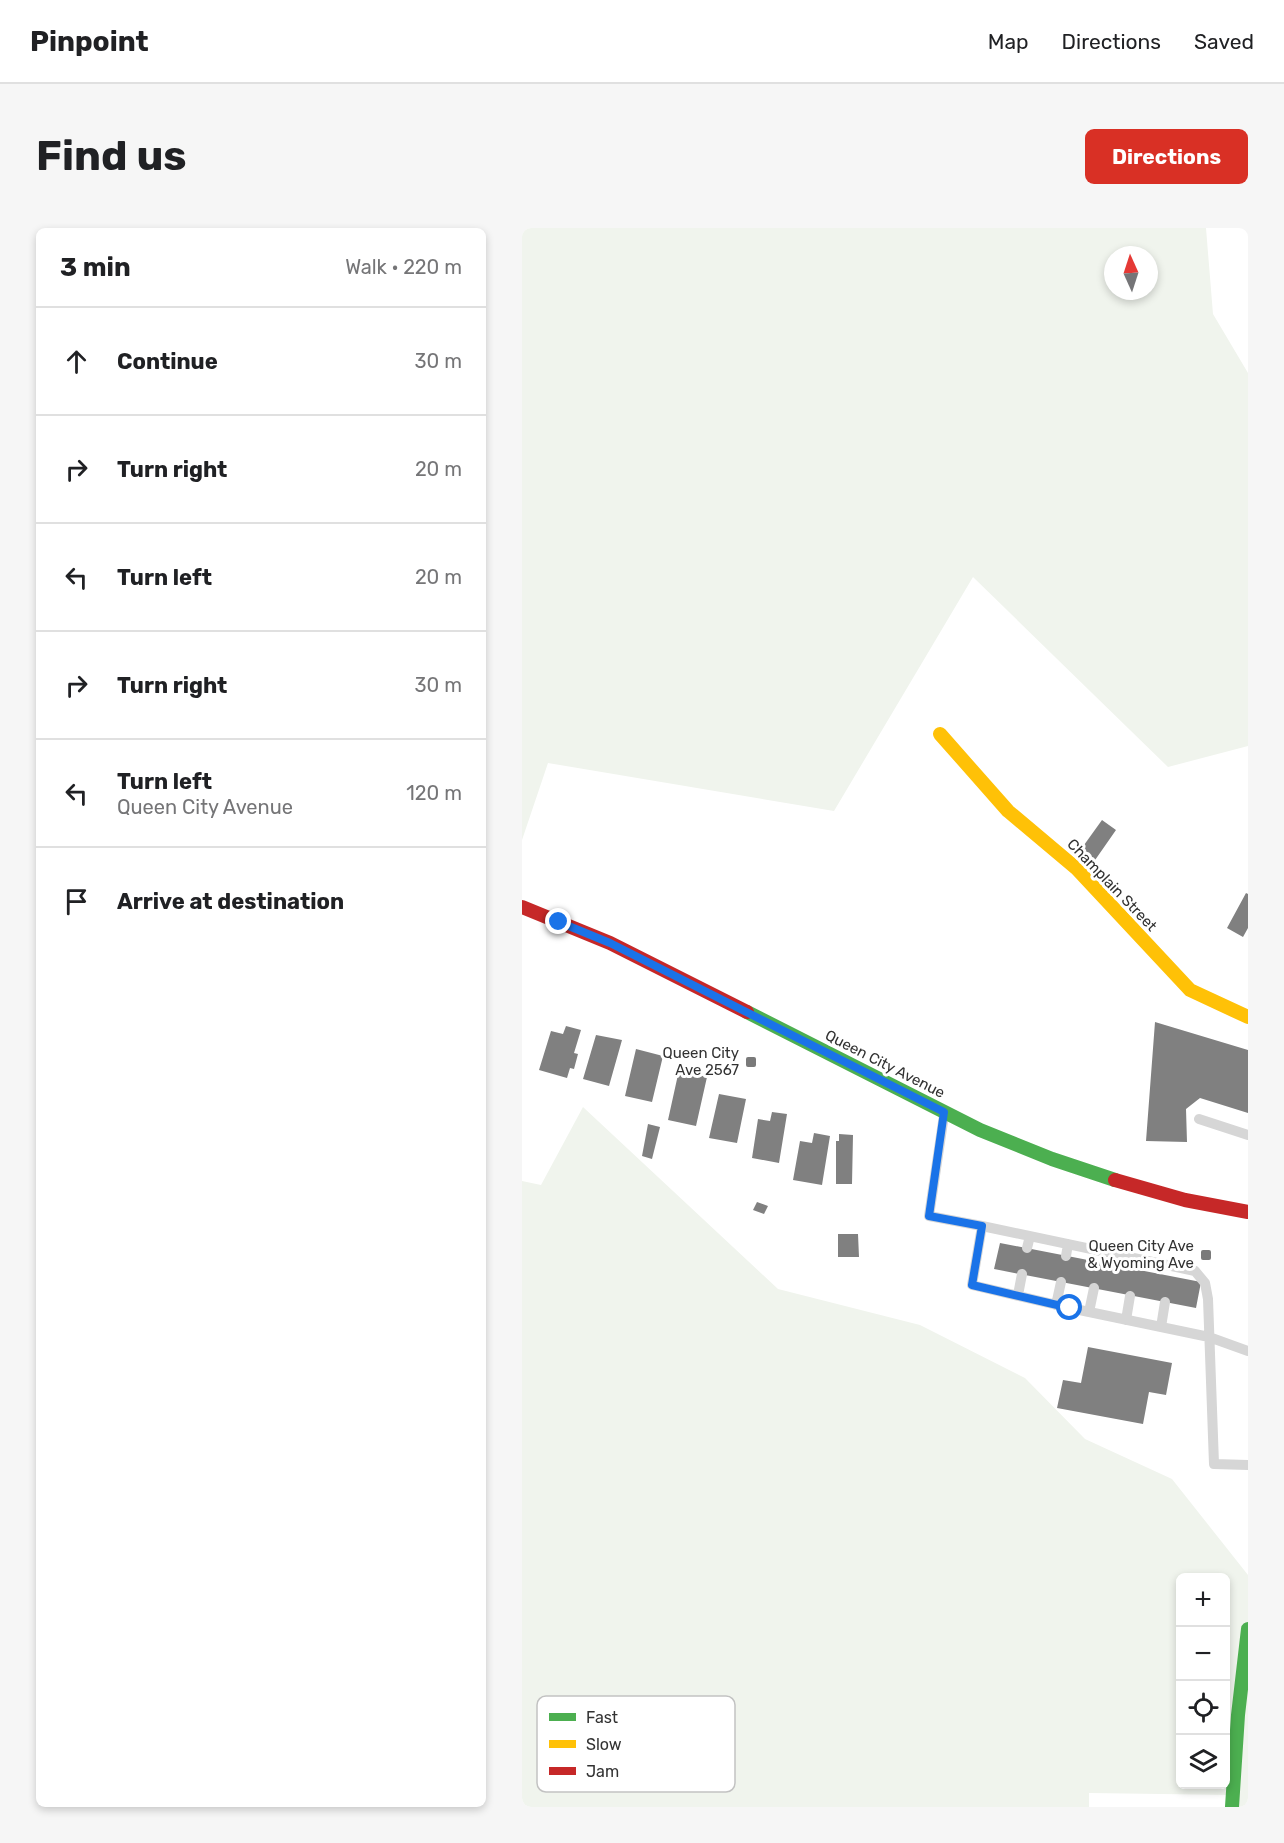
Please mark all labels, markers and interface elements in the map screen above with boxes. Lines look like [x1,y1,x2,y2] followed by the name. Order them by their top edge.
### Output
[30,25,149,58] text: Pinpoint
[988,29,1029,54] text: Map
[1062,29,1161,54] text: Directions
[1194,29,1254,54] text: Saved
[1085,129,1248,184] button: Directions
[36,131,187,181] text: Find us
[1104,246,1158,300] north arrow
[60,252,131,283] text: 3 min
[345,255,462,279] text: Walk · 220 m
[60,345,93,378] icon: ahead
[117,348,218,375] text: Continue
[415,349,462,373] text: 30 m
[60,453,93,486] icon: right
[117,456,227,483] text: Turn right
[415,457,462,481] text: 20 m
[60,561,93,594] icon: left
[117,564,212,591] text: Turn left
[415,565,462,589] text: 20 m
[60,669,93,702] icon: right
[117,672,227,699] text: Turn right
[415,673,462,697] text: 30 m
[117,768,212,795] text: Turn left
[60,777,93,810] icon: left
[406,781,462,805] text: 120 m
[117,795,293,819] text: Queen City Avenue
[1063,835,1161,935] street label: Champlain Street
[60,885,93,918] icon: arrive
[117,888,344,915] text: Arrive at destination
[545,908,571,934] route end
[822,1026,948,1102] street label: Queen City Avenue
[662,1044,739,1079] place label: Queen City Ave 2567
[744,1055,758,1069] marker: Queen City Ave 2567
[1087,1237,1194,1272] place label: Queen City Ave & Wyoming Ave
[1199,1248,1213,1262] marker: Queen City Ave & Wyoming Ave
[1056,1294,1082,1320] route start
[1176,1573,1230,1789] map controls
[1176,1573,1230,1627] button: +
[1176,1627,1230,1681] button: −
[1176,1681,1230,1735] button: locate
[537,1696,735,1792] legend
[586,1708,618,1727] text: Fast
[586,1735,622,1754] text: Slow
[1176,1735,1230,1789] button: layers
[586,1762,619,1781] text: Jam

